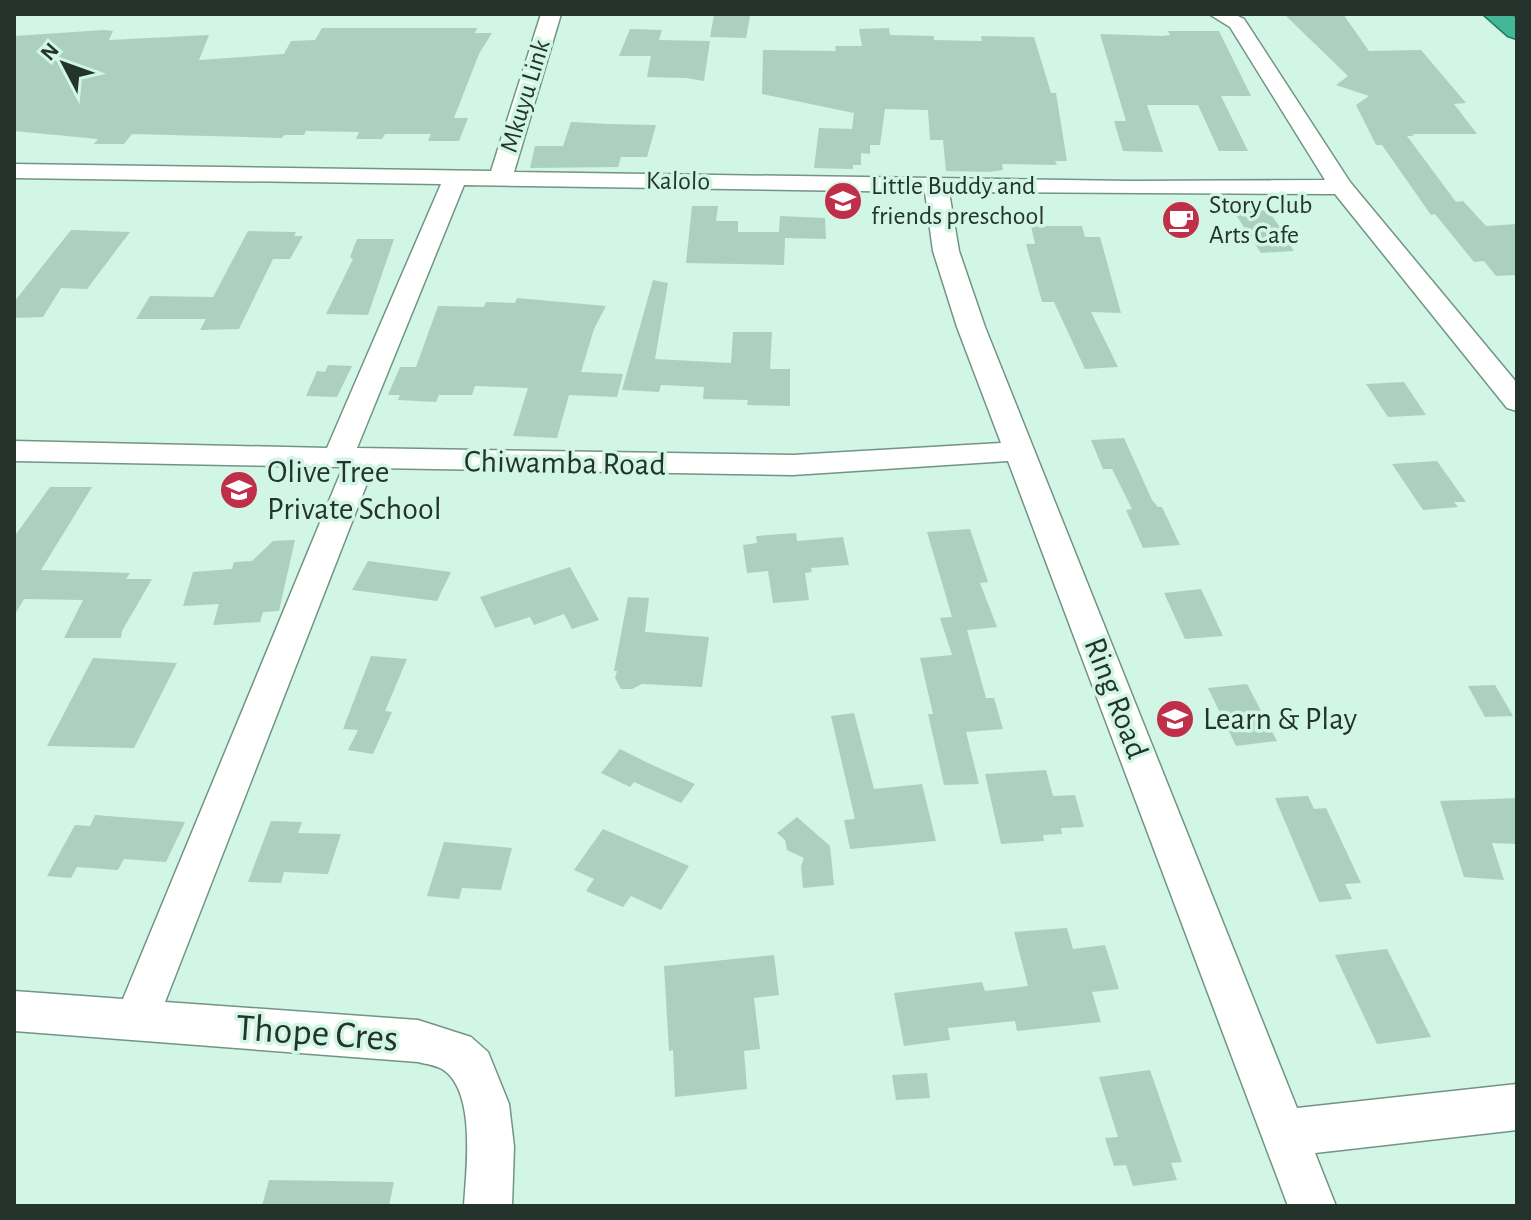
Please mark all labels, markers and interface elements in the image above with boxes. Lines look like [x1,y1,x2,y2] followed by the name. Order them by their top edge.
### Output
[24,24,104,104] north arrow
[496,36,554,155] street label: Mkuyu Link
[36,39,63,65] text: N
[646,167,710,195] street label: Kalolo
[871,173,1045,229] place label: Little Buddy and friends preschool
[822,180,864,222] school or university icon: Little Buddy and friends preschool
[1209,192,1312,248] place label: Story Club Arts Cafe
[1160,199,1202,241] cafe icon: Story Club Arts Cafe
[464,445,666,481] street label: Chiwamba Road
[267,456,442,525] place label: Olive Tree Private School
[218,469,260,511] school or university icon: Olive Tree Private School
[1078,633,1154,763] street label: Ring Road
[1154,698,1196,740] school or university icon: Learn & Play
[1203,703,1358,735] place label: Learn & Play
[235,1009,399,1059] street label: Thope Cres

